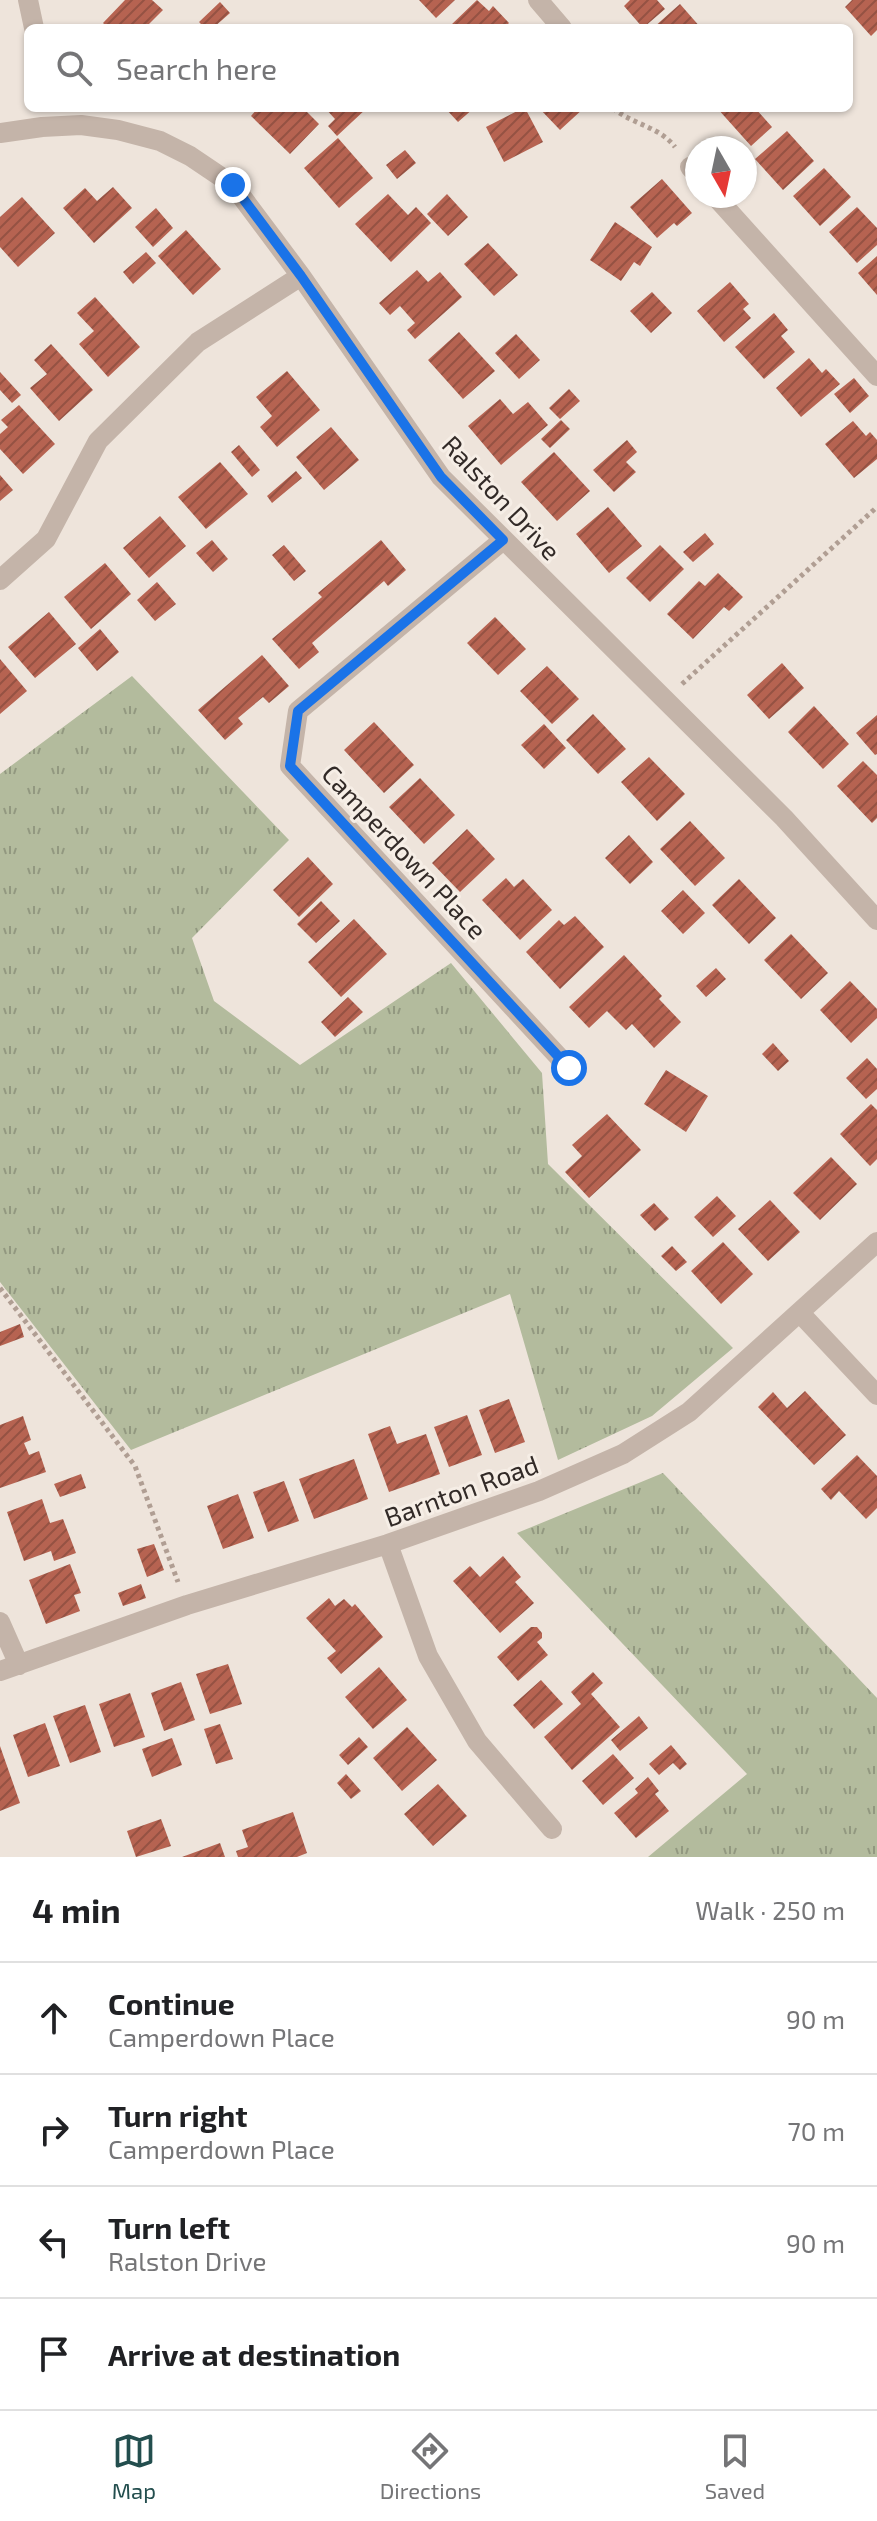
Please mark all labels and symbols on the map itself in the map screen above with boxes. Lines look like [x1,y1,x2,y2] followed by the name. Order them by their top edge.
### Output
[685,136,757,208] north arrow
[215,167,251,203] route end
[437,428,567,566] street label: Ralston Drive
[316,757,494,945] street label: Camperdown Place
[551,1050,587,1086] route start
[380,1448,542,1532] street label: Barnton Road

